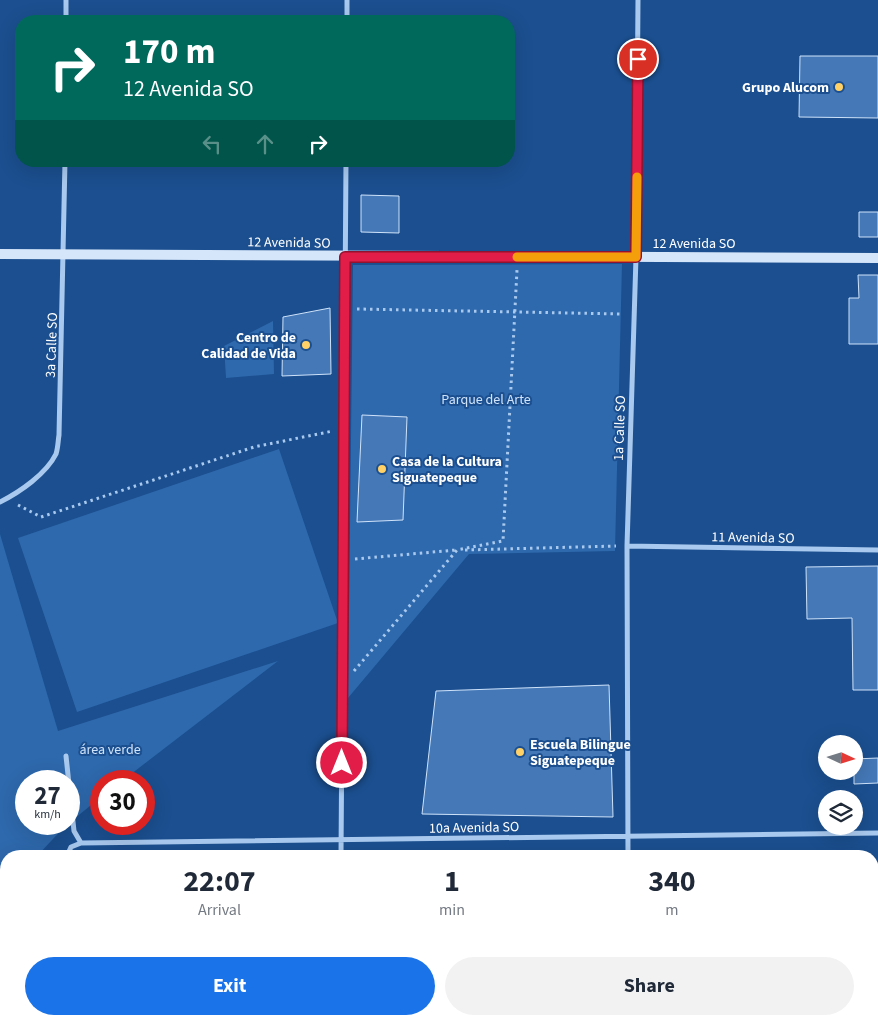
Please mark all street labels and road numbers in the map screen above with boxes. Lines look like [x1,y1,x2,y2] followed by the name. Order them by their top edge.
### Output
[247,232,331,254] street label: 12 Avenida SO
[652,234,736,254] street label: 12 Avenida SO
[41,312,63,378] street label: 3a Calle SO
[609,395,631,461] street label: 1a Calle SO
[711,527,795,549] street label: 11 Avenida SO
[429,817,519,839] street label: 10a Avenida SO

